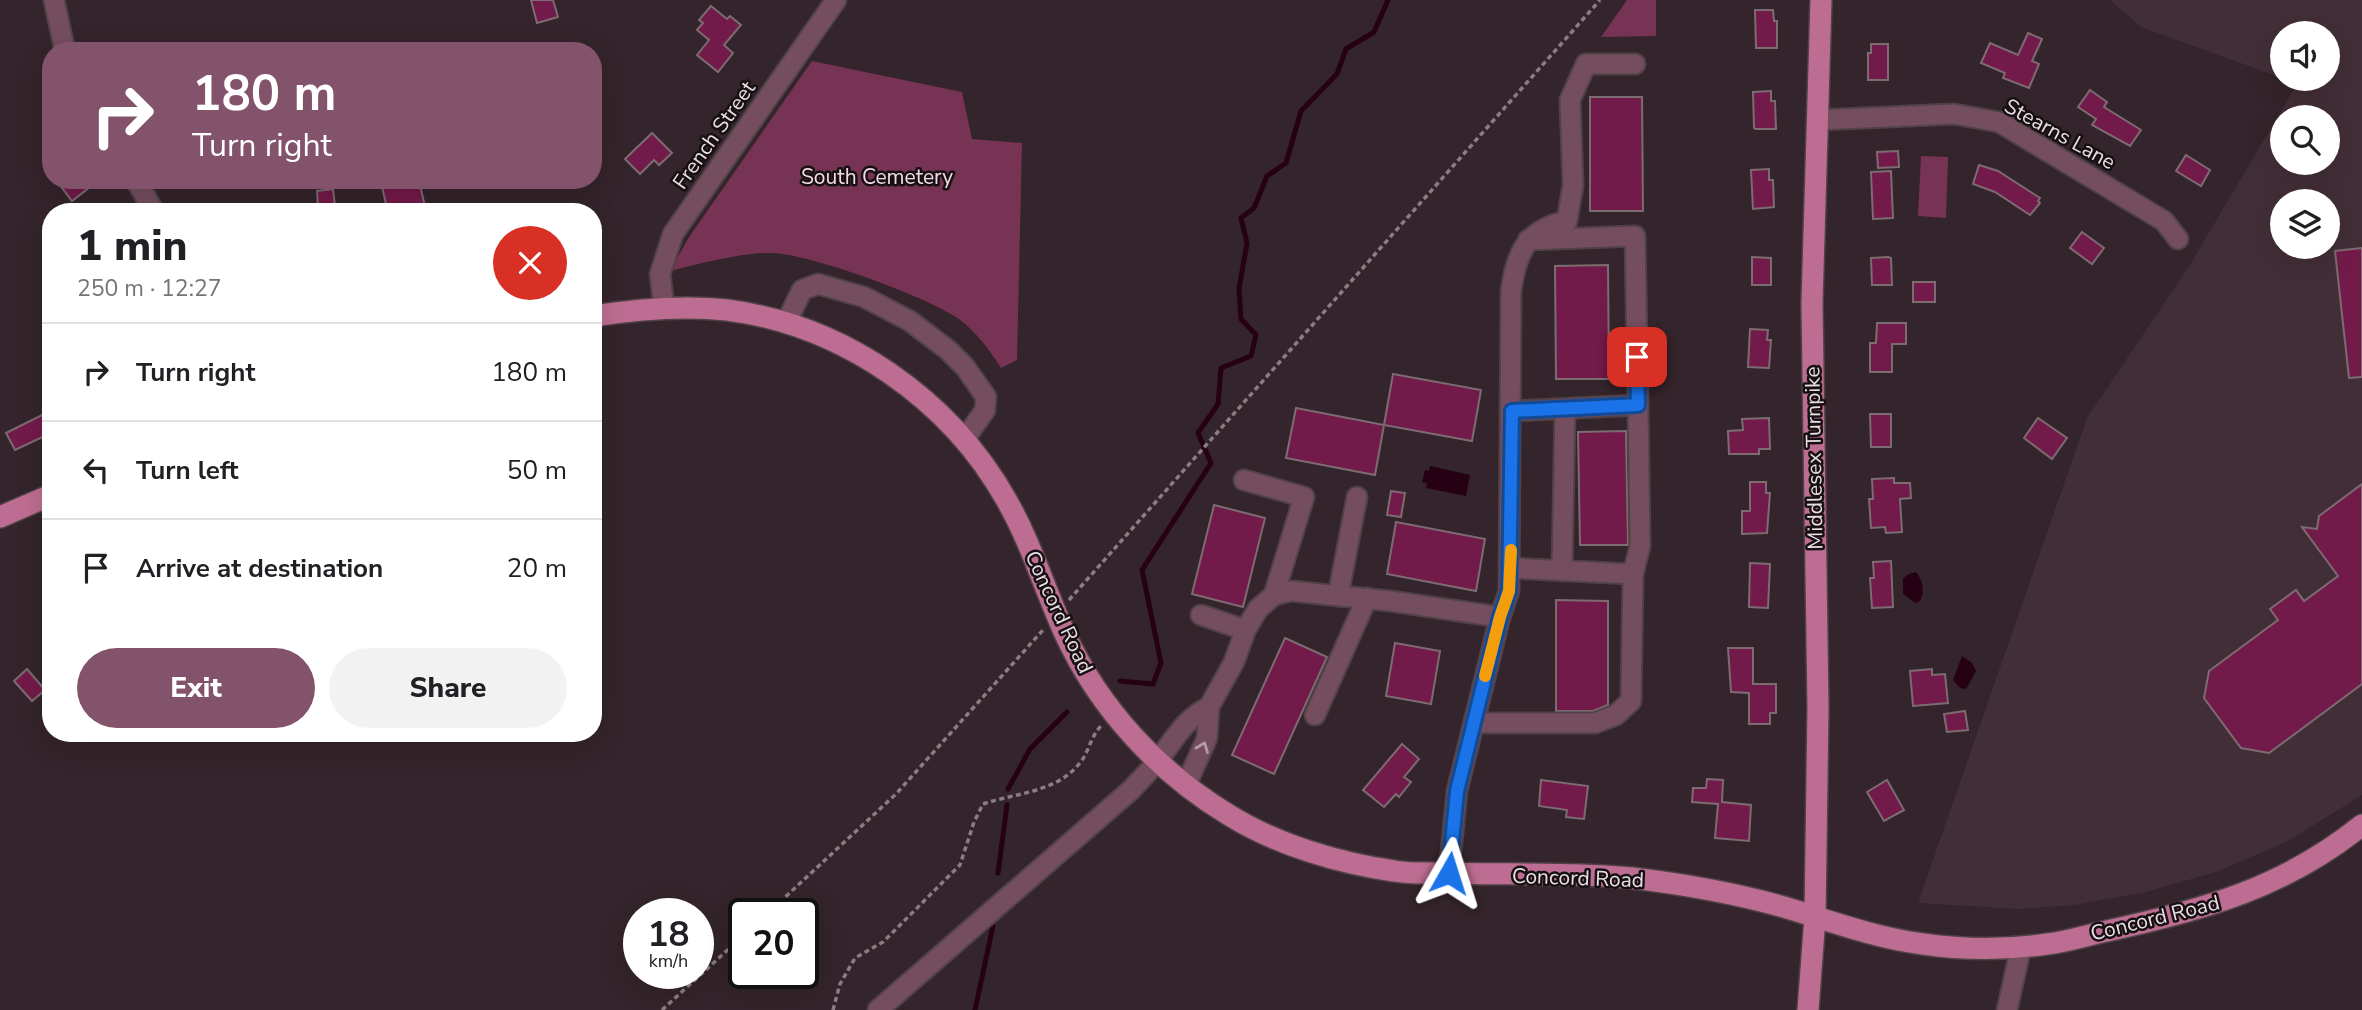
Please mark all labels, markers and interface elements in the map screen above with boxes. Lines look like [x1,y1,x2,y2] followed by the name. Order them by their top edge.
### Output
[2270,21,2340,259] map controls
[2270,21,2340,91] button: sound
[192,60,336,127] text: 180 m
[77,70,168,161] icon: right
[666,75,762,195] street label: French Street
[1999,92,2121,176] street label: Stearns Lane
[2270,105,2340,175] button: search
[192,124,332,167] text: Turn right
[801,163,953,191] park label: South Cemetery
[2270,189,2340,259] button: layers
[77,218,187,275] text: 1 min
[493,226,567,300] button: close
[77,273,222,304] text: 250 m · 12:27
[1607,327,1667,387] pin
[1618,338,1656,376] icon: arrive
[77,353,115,391] icon: right
[136,355,255,390] text: Turn right
[491,355,567,390] text: 180 m
[1798,366,1830,550] street label: Middlesex Turnpike
[77,451,115,489] icon: left
[136,453,239,488] text: Turn left
[507,453,567,488] text: 50 m
[1018,546,1100,678] street label: Concord Road
[77,549,115,587] icon: arrive
[136,551,383,586] text: Arrive at destination
[507,551,567,586] text: 20 m
[77,648,315,728] button: Exit
[329,648,567,728] button: Share
[1195,742,1209,754] one-way arrow
[1412,836,1486,910] position arrow
[1512,862,1644,894] street label: Concord Road
[2088,888,2222,948] street label: Concord Road
[728,898,819,989] speed limit sign: 20
[647,911,690,958] text: 18
[649,949,688,973] text: km/h

